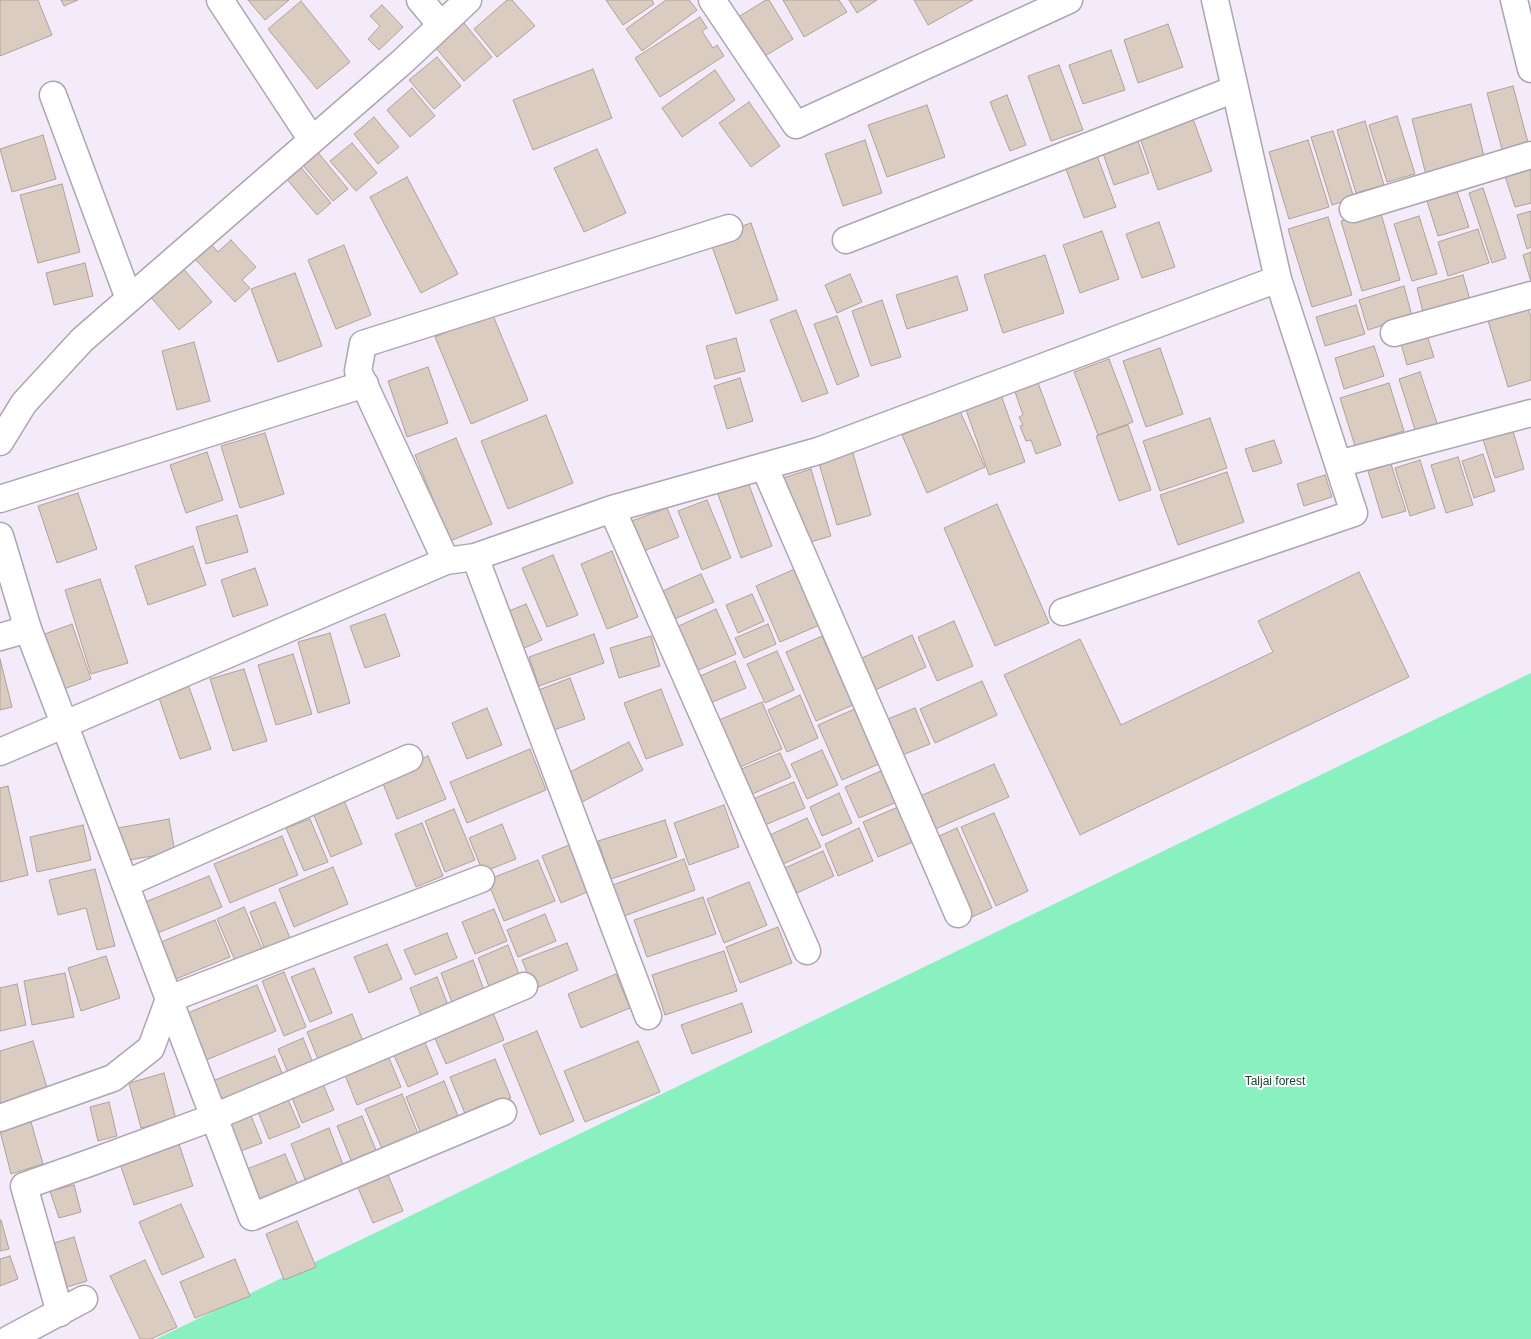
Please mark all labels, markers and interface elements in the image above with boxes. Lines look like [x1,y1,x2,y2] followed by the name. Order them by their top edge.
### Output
[1245,1075,1305,1089] park label: Taljai forest

